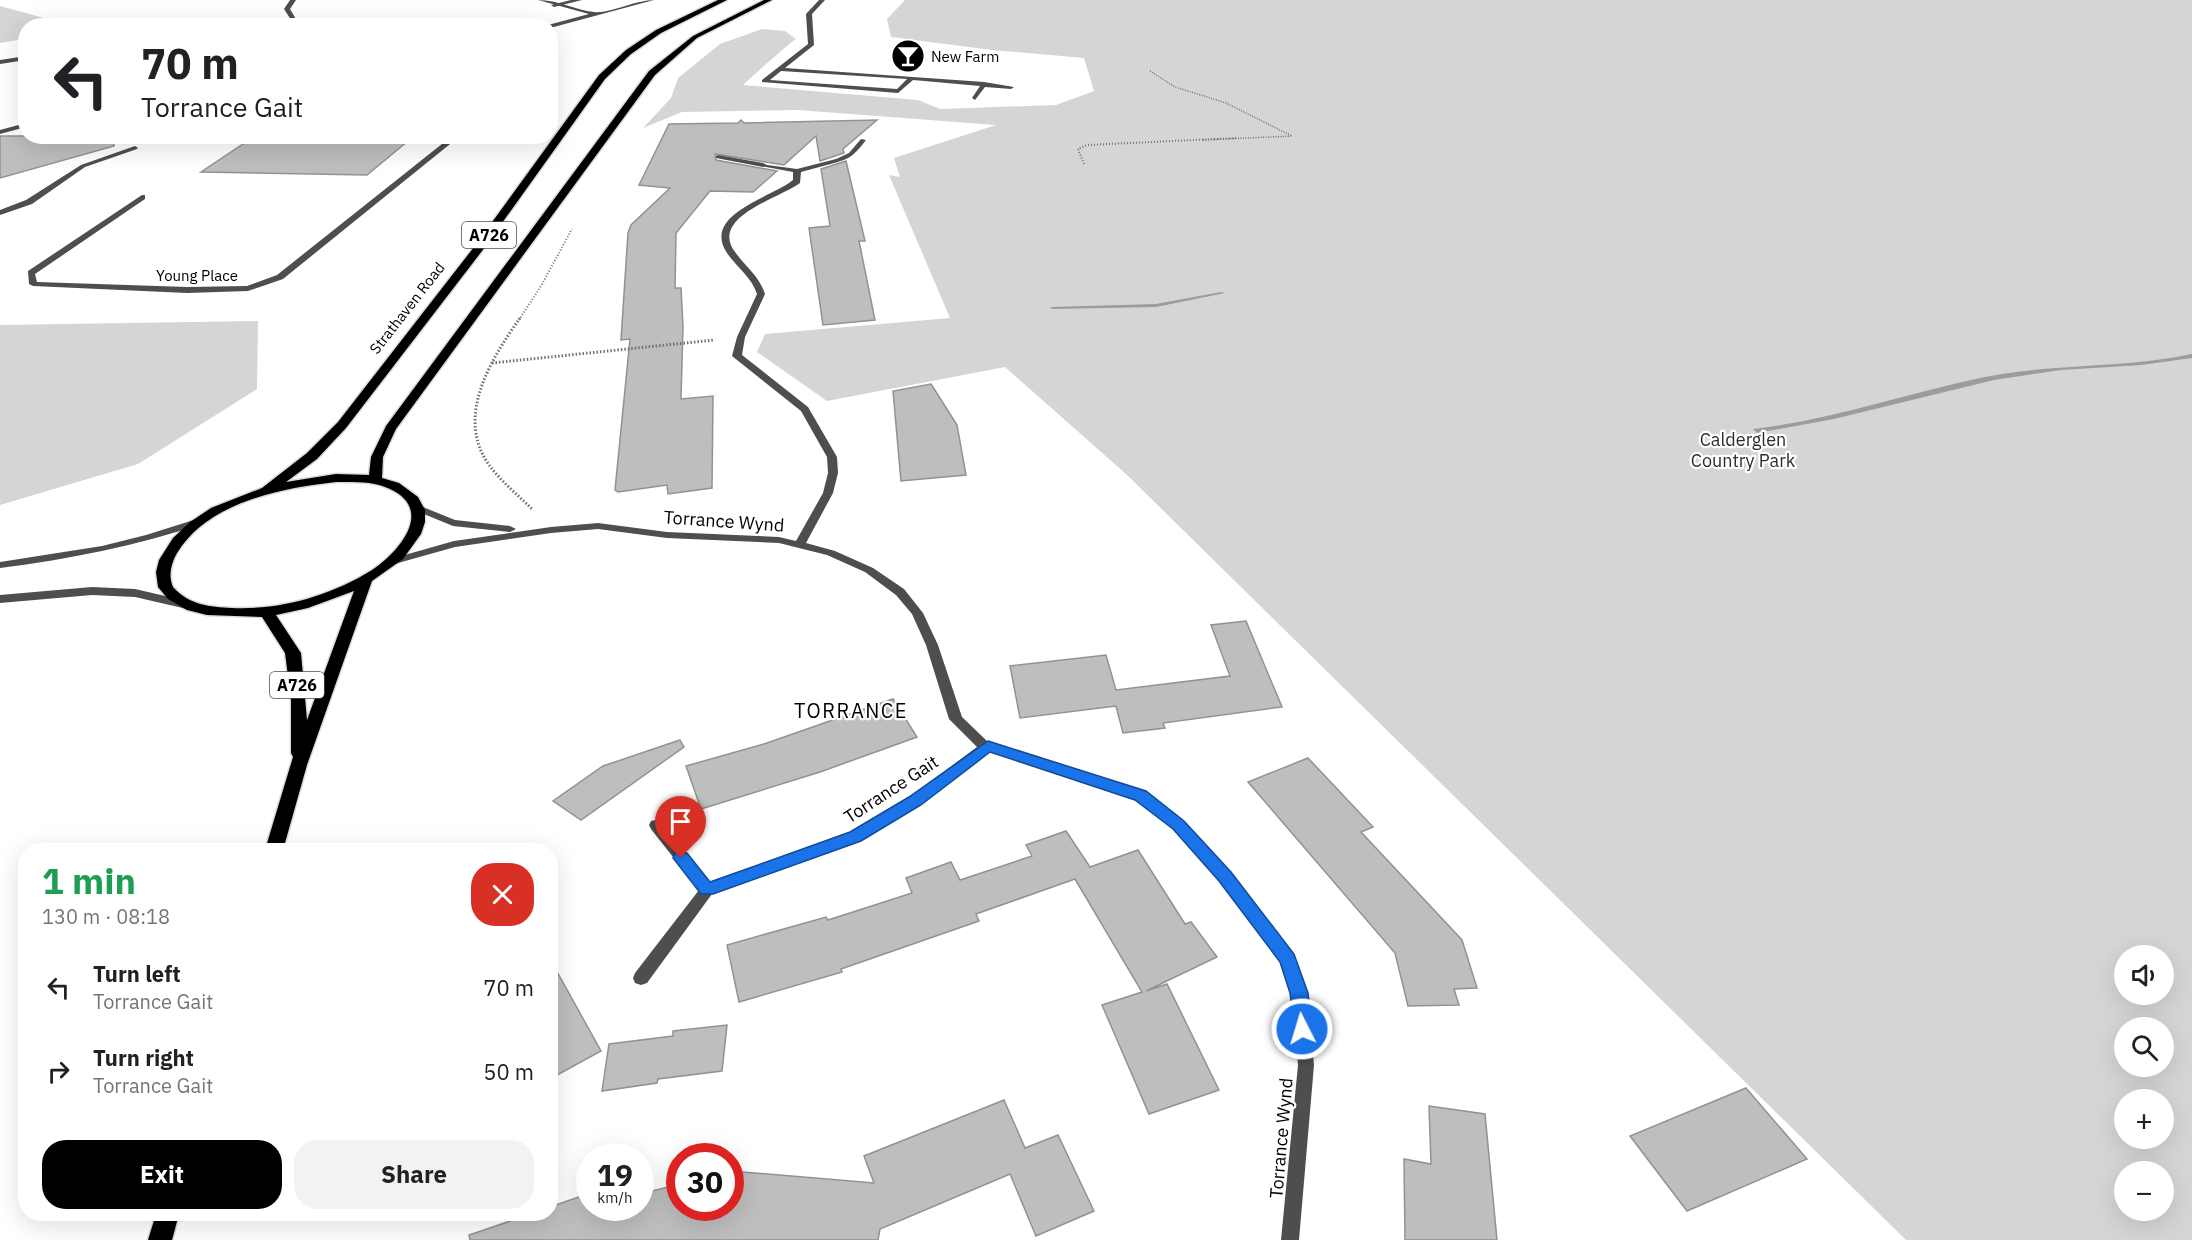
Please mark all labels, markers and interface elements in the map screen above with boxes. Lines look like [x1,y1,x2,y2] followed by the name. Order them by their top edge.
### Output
[141,36,239,91] text: 70 m
[890,38,926,74] bar icon: New Farm
[42,42,120,120] icon: left
[931,47,999,66] place label: New Farm
[141,89,303,124] text: Torrance Gait
[462,222,516,248] road number: A726
[365,258,449,358] street label: Strathaven Road
[156,266,238,285] street label: Young Place
[1691,428,1796,472] park label: Calderglen Country Park
[663,505,785,537] street label: Torrance Wynd
[270,672,324,698] road number: A726
[794,697,908,724] district label: TORRANCE
[839,750,943,828] street label: Torrance Gait
[655,796,706,858] pin
[664,805,697,838] icon: arrive
[42,857,136,904] text: 1 min
[471,863,534,926] button: close
[42,903,170,930] text: 130 m · 08:18
[2114,945,2174,1221] map controls
[2114,945,2174,1005] button: sound
[93,959,181,988] text: Turn left
[42,971,75,1004] icon: left
[483,973,534,1002] text: 70 m
[93,988,213,1015] text: Torrance Gait
[1270,997,1334,1061] position arrow
[2114,1017,2174,1077] button: search
[93,1043,194,1072] text: Turn right
[42,1055,75,1088] icon: right
[483,1057,534,1086] text: 50 m
[93,1072,213,1099] text: Torrance Gait
[1264,1077,1298,1199] street label: Torrance Wynd
[2114,1089,2174,1149] button: +
[42,1140,282,1209] button: Exit
[294,1140,534,1209] button: Share
[666,1143,744,1221] speed limit sign: 30
[597,1155,633,1194] text: 19
[2114,1161,2174,1221] button: −
[597,1188,633,1207] text: km/h

